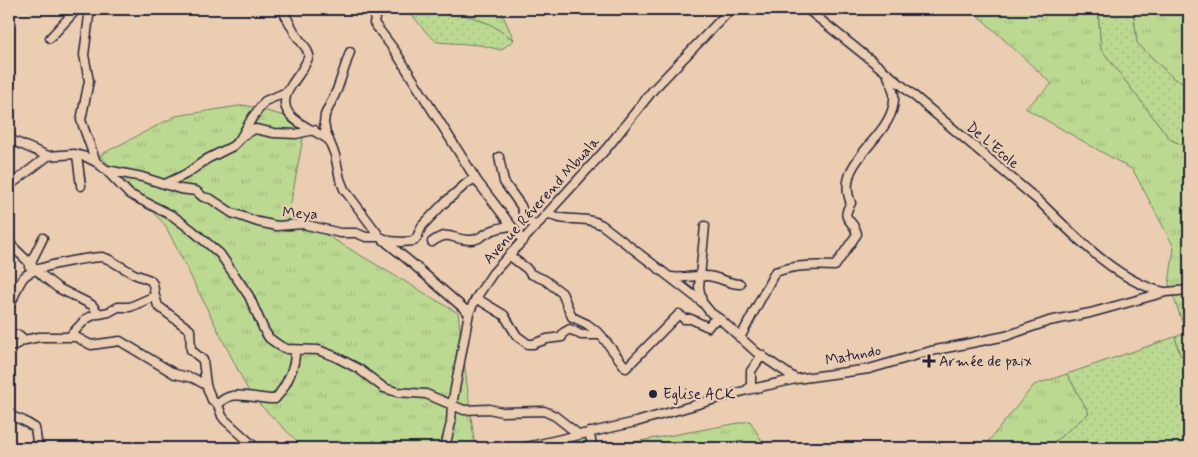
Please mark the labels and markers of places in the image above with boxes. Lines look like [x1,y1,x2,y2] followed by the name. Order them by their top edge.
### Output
[939,352,1032,372] place label: Armée de paix
[923,355,935,367] marker: Armée de paix
[663,385,735,405] place label: Eglise ACK
[647,388,659,400] marker: Eglise ACK

